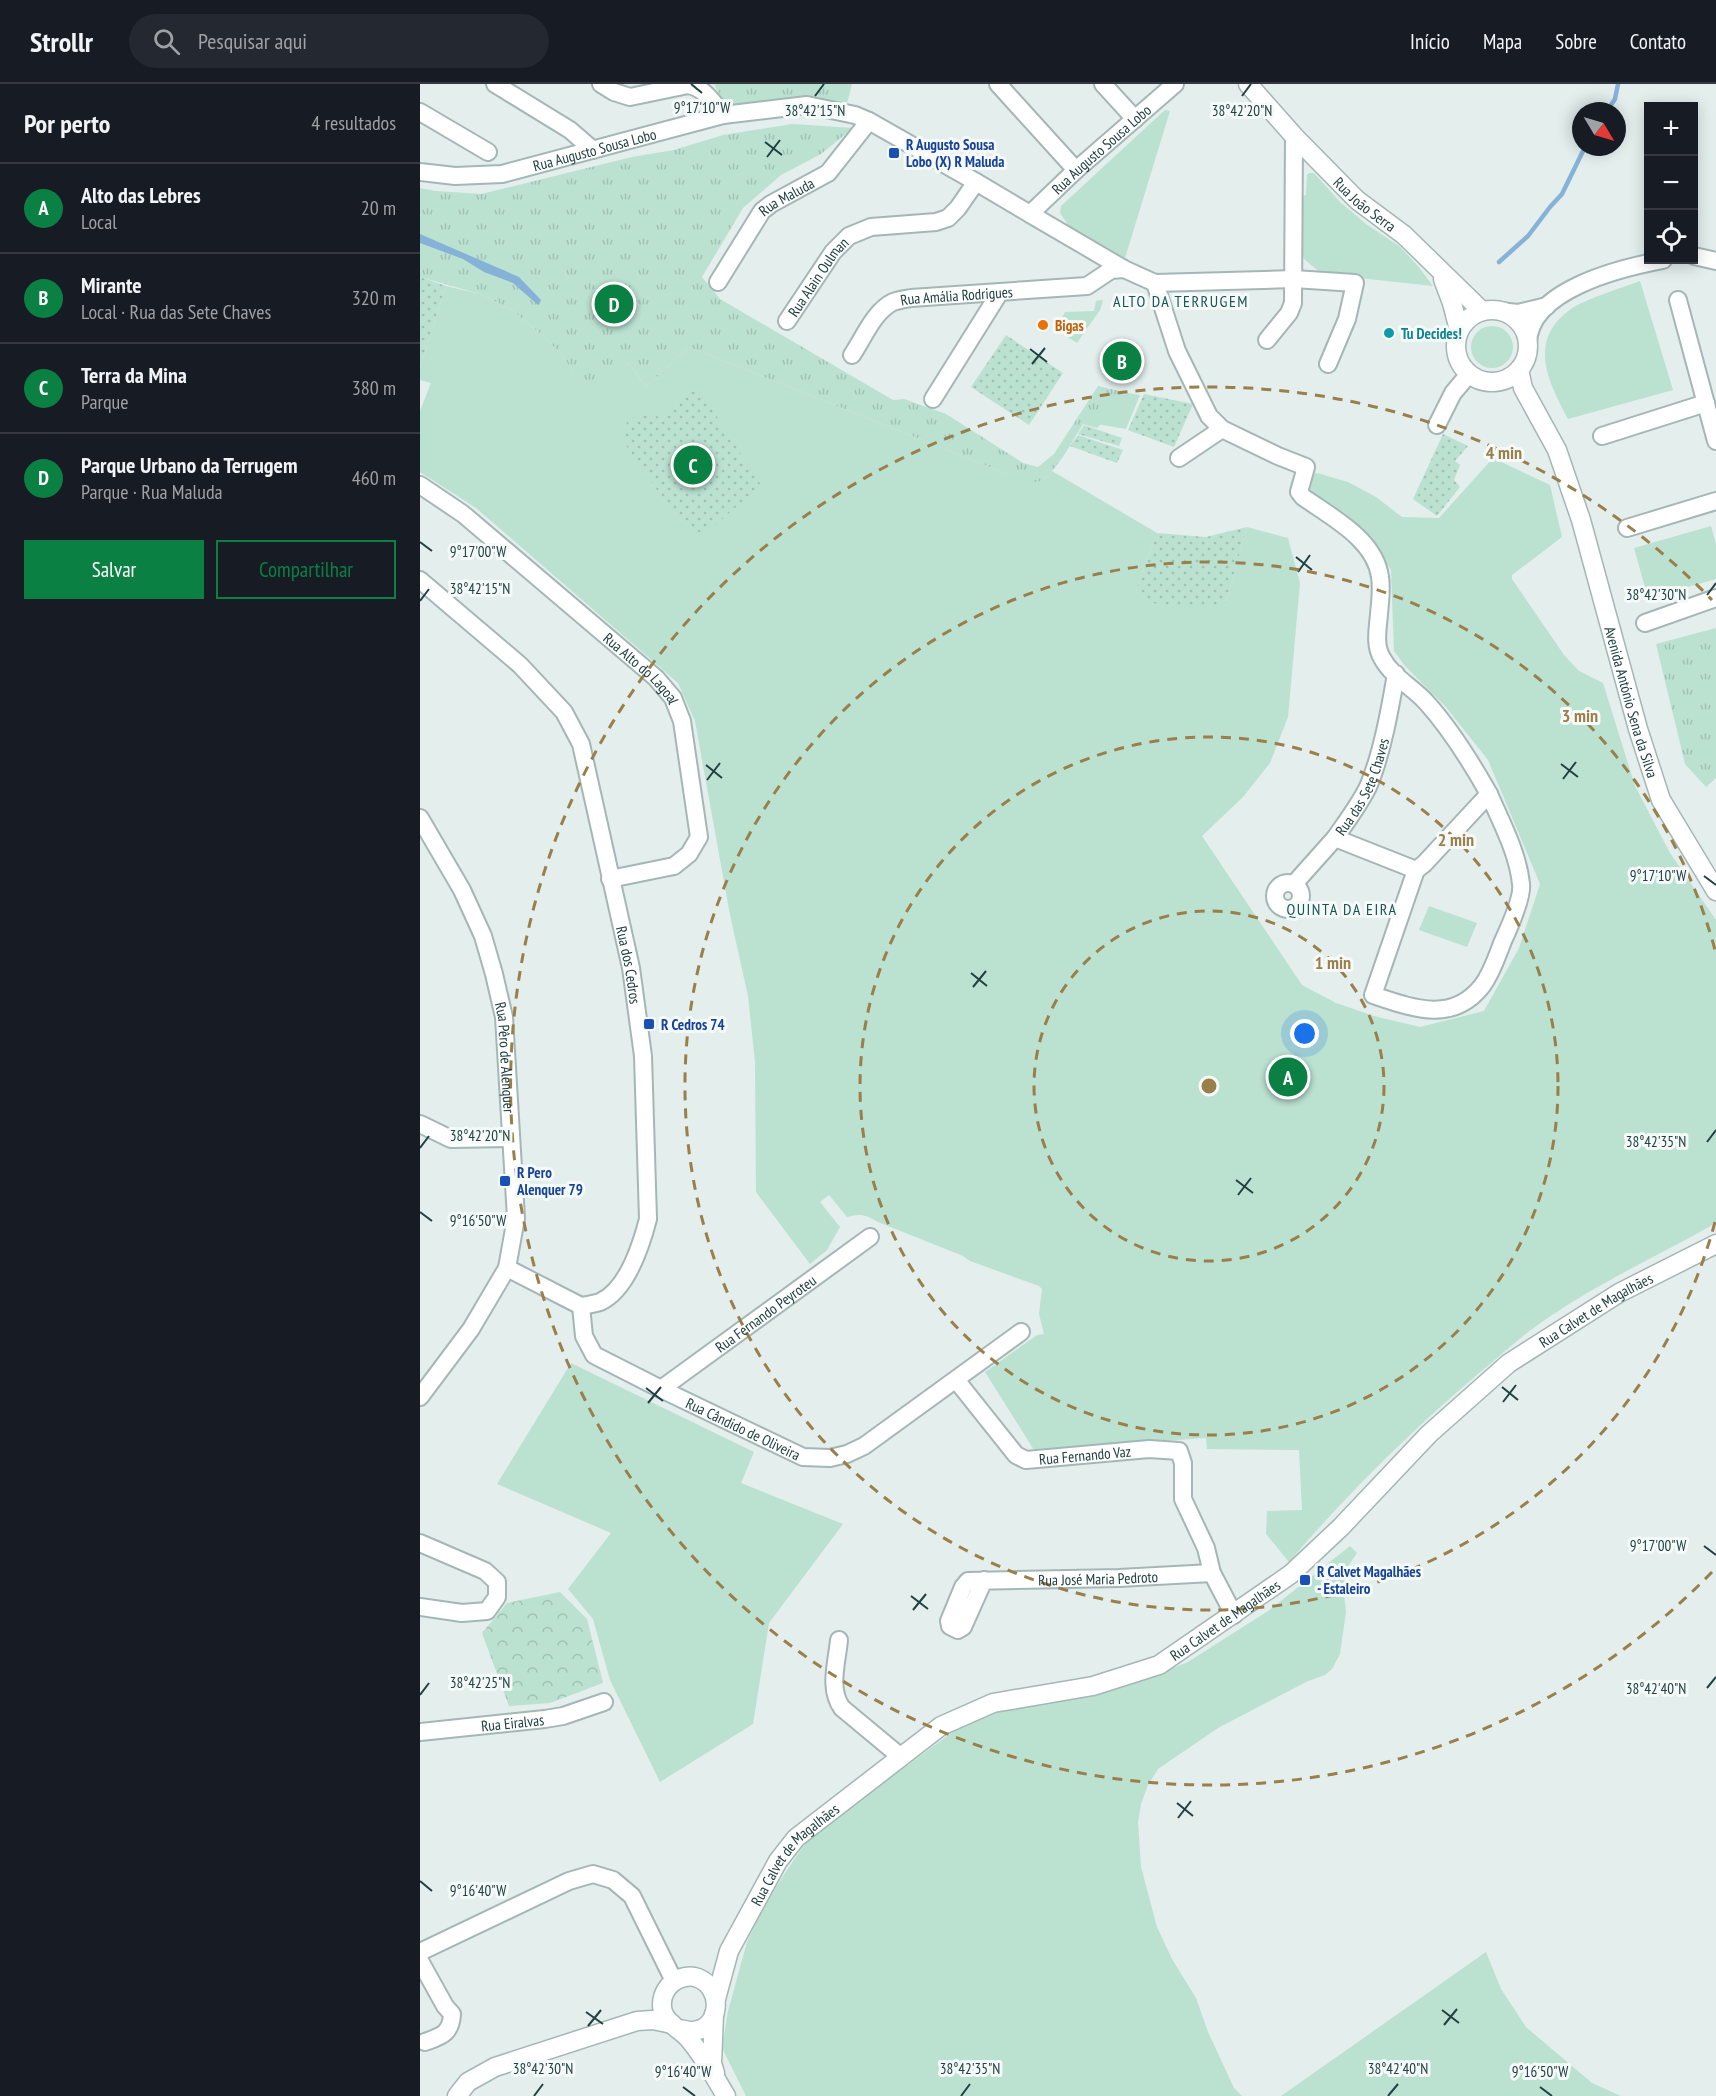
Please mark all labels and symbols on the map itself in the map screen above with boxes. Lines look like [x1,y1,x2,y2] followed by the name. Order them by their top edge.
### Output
[674,98,730,117] text: 9°17'10"W
[1047,100,1155,198] street label: Rua Augusto Sousa Lobo
[785,101,845,120] text: 38°42'15"N
[1212,101,1272,120] text: 38°42'20"N
[1572,102,1626,156] north arrow
[531,124,658,175] street label: Rua Augusto Sousa Lobo
[906,135,1004,171] place label: R Augusto Sousa Lobo (X) R Maluda
[887,146,901,160] marker: R Augusto Sousa Lobo (X) R Maluda
[755,173,817,220] street label: Rua Maluda
[1330,173,1400,235] street label: Rua João Serra
[783,233,852,320] street label: Rua Alain Oulman
[594,282,634,326] pin: D
[899,282,1013,309] street label: Rua Amália Rodrigues
[1113,291,1249,311] district label: ALTO DA TERRUGEM
[1055,316,1084,335] place label: Bigas
[1036,318,1050,332] marker: Bigas
[1401,324,1462,343] place label: Tu Decides!
[1382,326,1396,340] marker: Tu Decides!
[1102,338,1142,384] pin: B
[1486,441,1522,464] text: 4 min
[674,442,712,488] pin: C
[450,542,506,561] text: 9°17'00"W
[450,579,510,598] text: 38°42'15"N
[1626,585,1686,604] text: 38°42'30"N
[1601,624,1663,780] street label: Avenida António Sena da Silva
[600,628,684,707] street label: Rua Alto do Lagoal
[1562,704,1598,727] text: 3 min
[1331,736,1393,839] street label: Rua das Sete Chaves
[1438,828,1474,851] text: 2 min
[1630,866,1686,885] text: 9°17'10"W
[1286,899,1398,919] district label: QUINTA DA EIRA
[612,924,645,1005] street label: Rua dos Cedros
[1315,951,1351,974] text: 1 min
[491,1000,519,1114] street label: Rua Pêro de Alenquer
[661,1015,725,1034] place label: R Cedros 74
[642,1017,656,1031] marker: R Cedros 74
[1290,1019,1319,1048] your location
[1268,1054,1308,1100] pin: A
[1199,1076,1219,1096] centre of rings
[450,1126,510,1145] text: 38°42'20"N
[1626,1132,1686,1151] text: 38°42'35"N
[516,1163,583,1199] place label: R Pero Alenquer 79
[498,1174,512,1188] marker: R Pero Alenquer 79
[450,1211,506,1230] text: 9°16'50"W
[1535,1268,1656,1351] street label: Rua Calvet de Magalhães
[711,1270,819,1356] street label: Rua Fernando Peyroteu
[683,1393,804,1464] street label: Rua Cândido de Oliveira
[1038,1441,1132,1468] street label: Rua Fernando Vaz
[1630,1536,1686,1555] text: 9°17'00"W
[1317,1562,1421,1598] place label: R Calvet Magalhães - Estaleiro
[1038,1566,1158,1589] street label: Rua José Maria Pedroto
[1298,1573,1312,1587] marker: R Calvet Magalhães - Estaleiro
[1166,1575,1284,1664] street label: Rua Calvet de Magalhães
[450,1673,510,1692] text: 38°42'25"N
[1626,1679,1686,1698] text: 38°42'40"N
[480,1710,545,1735] street label: Rua Eiralvas
[746,1799,843,1909] street label: Rua Calvet de Magalhães
[450,1881,506,1900] text: 9°16'40"W
[513,2059,573,2078] text: 38°42'30"N
[940,2059,1000,2078] text: 38°42'35"N
[1368,2059,1428,2078] text: 38°42'40"N
[655,2062,711,2081] text: 9°16'40"W
[1512,2062,1568,2081] text: 9°16'50"W

